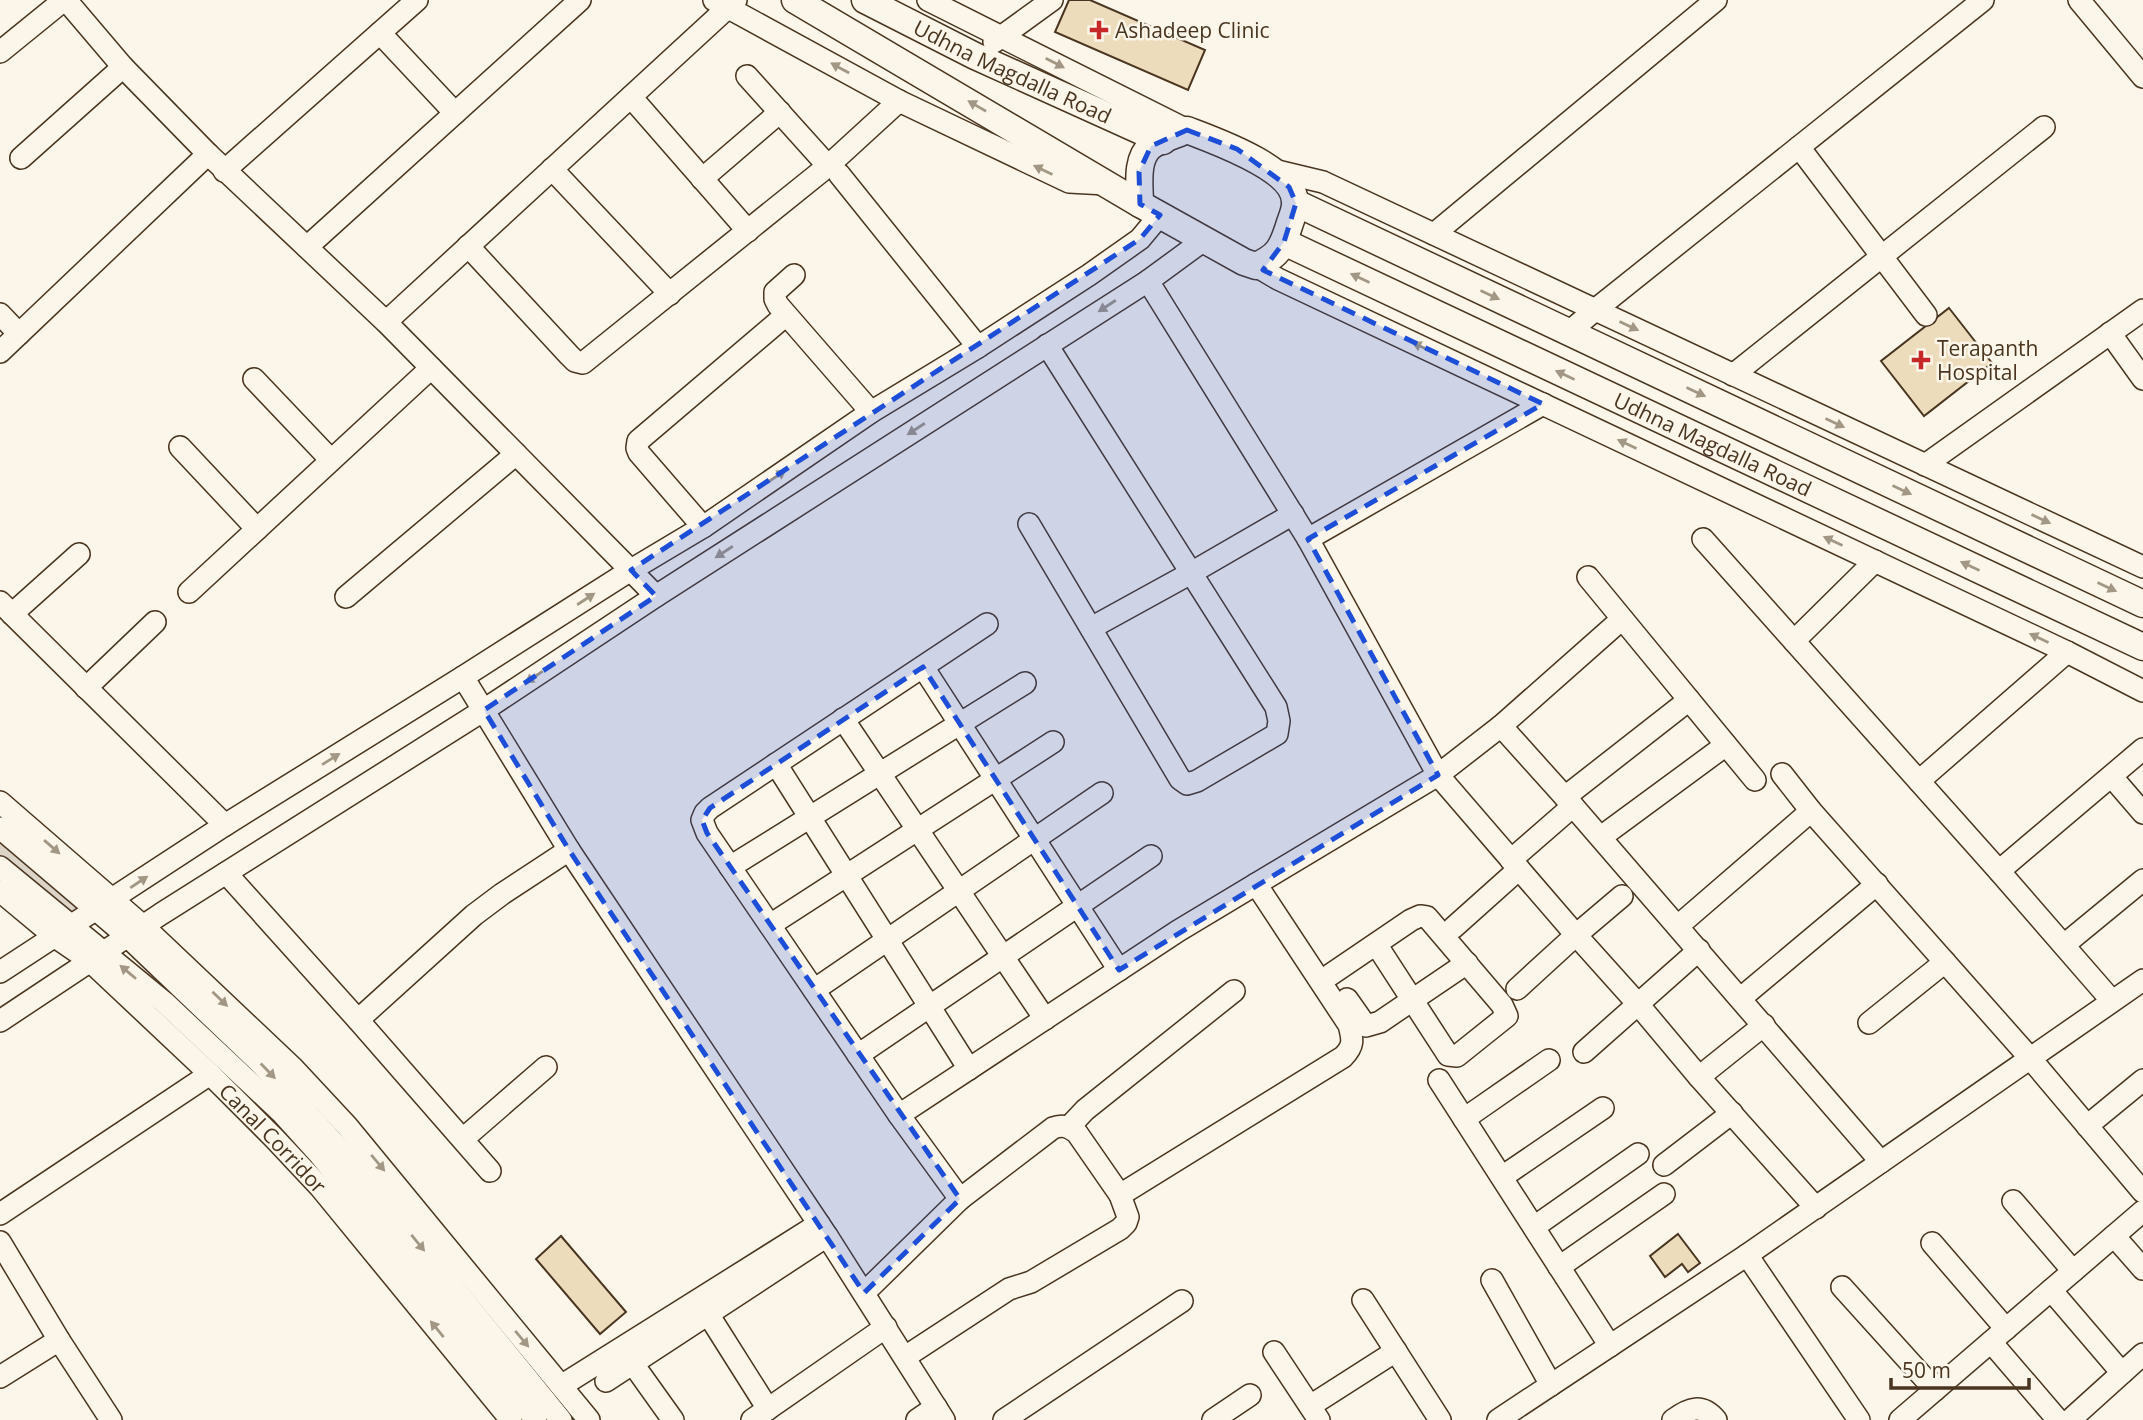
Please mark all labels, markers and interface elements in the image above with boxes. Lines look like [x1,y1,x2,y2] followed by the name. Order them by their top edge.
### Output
[909,13,1116,130] street label: Udhna Magdalla Road
[1115,16,1270,44] place label: Ashadeep Clinic
[1089,20,1109,40] marker: Ashadeep Clinic
[1045,58,1065,69] one-way arrow
[830,62,849,74] one-way arrow
[967,100,986,113] one-way arrow
[1033,164,1053,176] one-way arrow
[1349,272,1370,283] one-way arrow
[1480,290,1501,301] one-way arrow
[1098,299,1117,312] one-way arrow
[1619,320,1639,332] one-way arrow
[1937,334,2038,386] place label: Terapanth Hospital
[1411,341,1432,352] one-way arrow
[1911,350,1931,370] marker: Terapanth Hospital
[1555,369,1575,380] one-way arrow
[1609,386,1816,503] street label: Udhna Magdalla Road
[1686,387,1706,398] one-way arrow
[1825,417,1845,428] one-way arrow
[907,422,925,436] one-way arrow
[1617,438,1637,449] one-way arrow
[768,469,786,483] one-way arrow
[1892,484,1912,495] one-way arrow
[2031,514,2051,525] one-way arrow
[1823,535,1843,547] one-way arrow
[715,545,734,558] one-way arrow
[1960,560,1981,571] one-way arrow
[2097,581,2117,593] one-way arrow
[576,592,595,605] one-way arrow
[2028,632,2049,643] one-way arrow
[524,670,544,683] one-way arrow
[321,753,341,766] one-way arrow
[43,839,60,854] one-way arrow
[130,876,149,889] one-way arrow
[119,964,137,980] one-way arrow
[212,991,229,1008] one-way arrow
[260,1062,276,1079] one-way arrow
[213,1077,333,1200] street label: Canal Corridor
[370,1154,385,1172] one-way arrow
[410,1233,425,1251] one-way arrow
[430,1321,445,1338] one-way arrow
[515,1329,530,1347] one-way arrow
[1891,1346,2029,1390] scale bar
[1902,1356,1951,1384] text: 50 m

